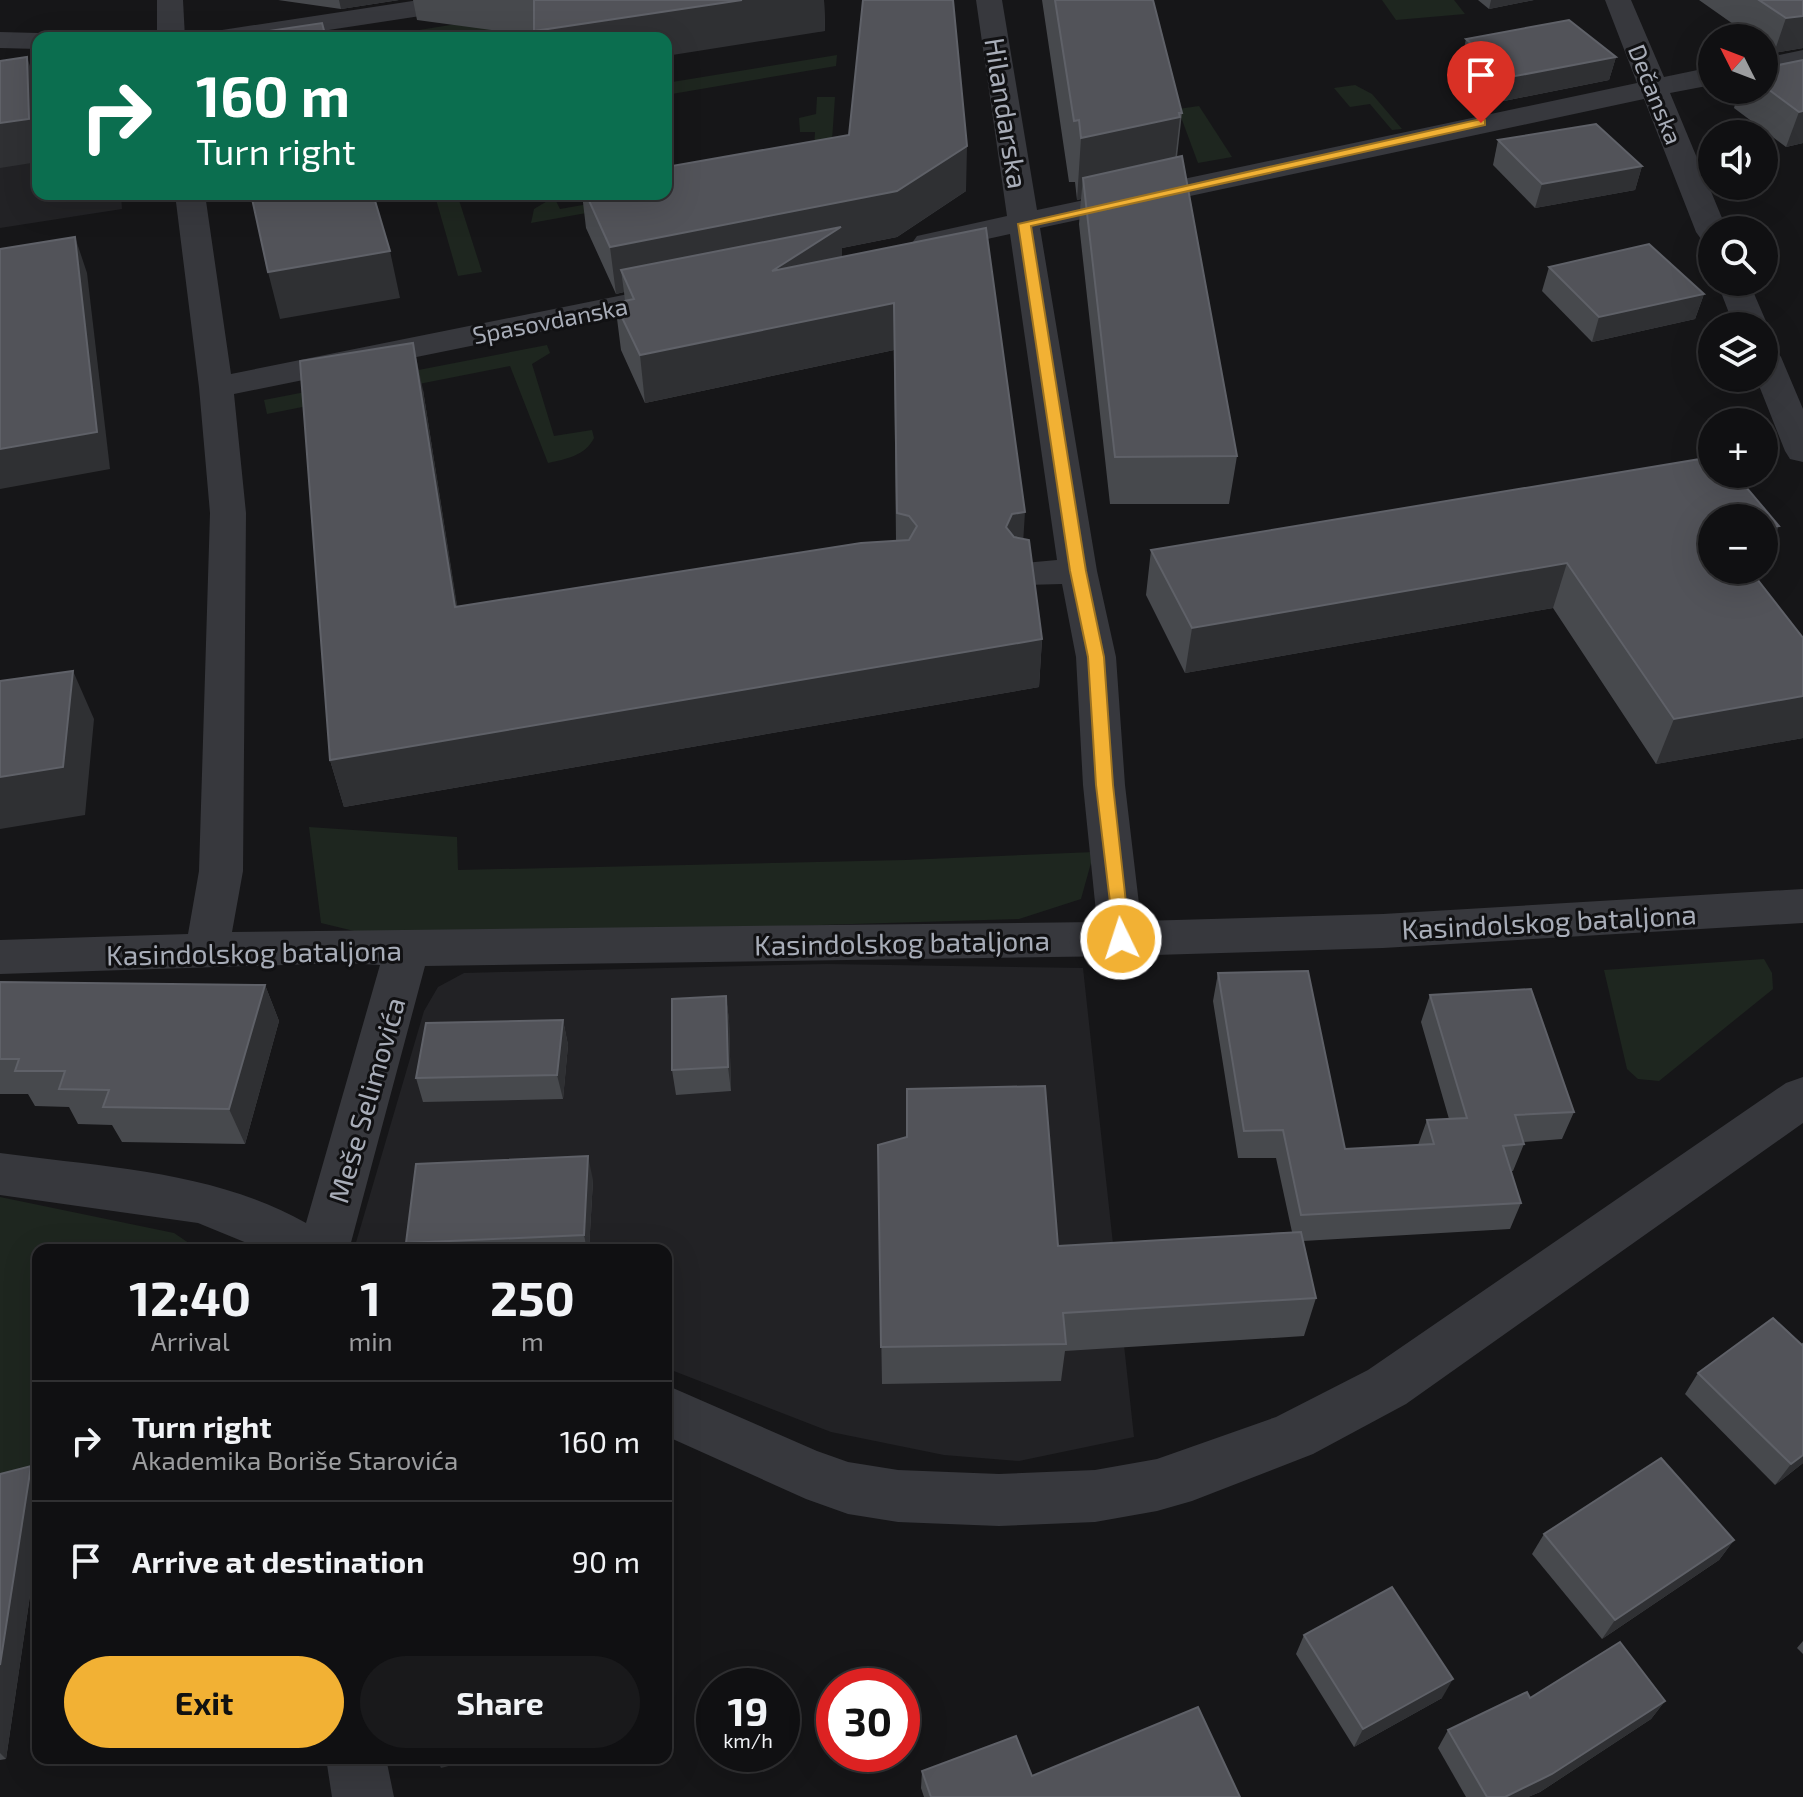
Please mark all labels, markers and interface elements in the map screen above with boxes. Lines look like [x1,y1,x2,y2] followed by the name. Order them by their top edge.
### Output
[1698,24,1778,104] north arrow
[1698,24,1778,584] map controls
[978,35,1036,191] street label: Hilandarska
[1623,40,1689,148] street label: Dečanska
[1447,41,1515,123] pin
[1459,53,1503,97] icon: arrive
[196,61,350,128] text: 160 m
[64,64,168,168] icon: right
[1698,120,1778,200] button: sound
[196,129,356,172] text: Turn right
[1698,216,1778,296] button: search
[470,291,630,349] street label: Spasovdanska
[1698,312,1778,392] button: layers
[1698,408,1778,488] button: +
[1698,504,1778,584] button: −
[1400,896,1698,946] street label: Kasindolskog bataljona
[1079,897,1163,981] position arrow
[754,922,1050,962] street label: Kasindolskog bataljona
[106,932,402,972] street label: Kasindolskog bataljona
[320,993,412,1207] street label: Meše Selimovića
[129,1268,251,1326] text: 12:40
[360,1268,381,1326] text: 1
[490,1268,575,1326] text: 250
[151,1325,230,1356] text: Arrival
[348,1325,393,1356] text: min
[521,1325,544,1356] text: m
[132,1408,272,1444] text: Turn right
[64,1419,108,1463] icon: right
[560,1423,640,1459] text: 160 m
[132,1444,458,1475] text: Akademika Boriše Starovića
[64,1539,108,1583] icon: arrive
[132,1543,424,1579] text: Arrive at destination
[572,1543,640,1579] text: 90 m
[64,1656,344,1748] button: Exit
[360,1656,640,1748] button: Share
[816,1668,920,1772] speed limit sign: 30
[728,1686,768,1734] text: 19
[723,1728,773,1752] text: km/h

